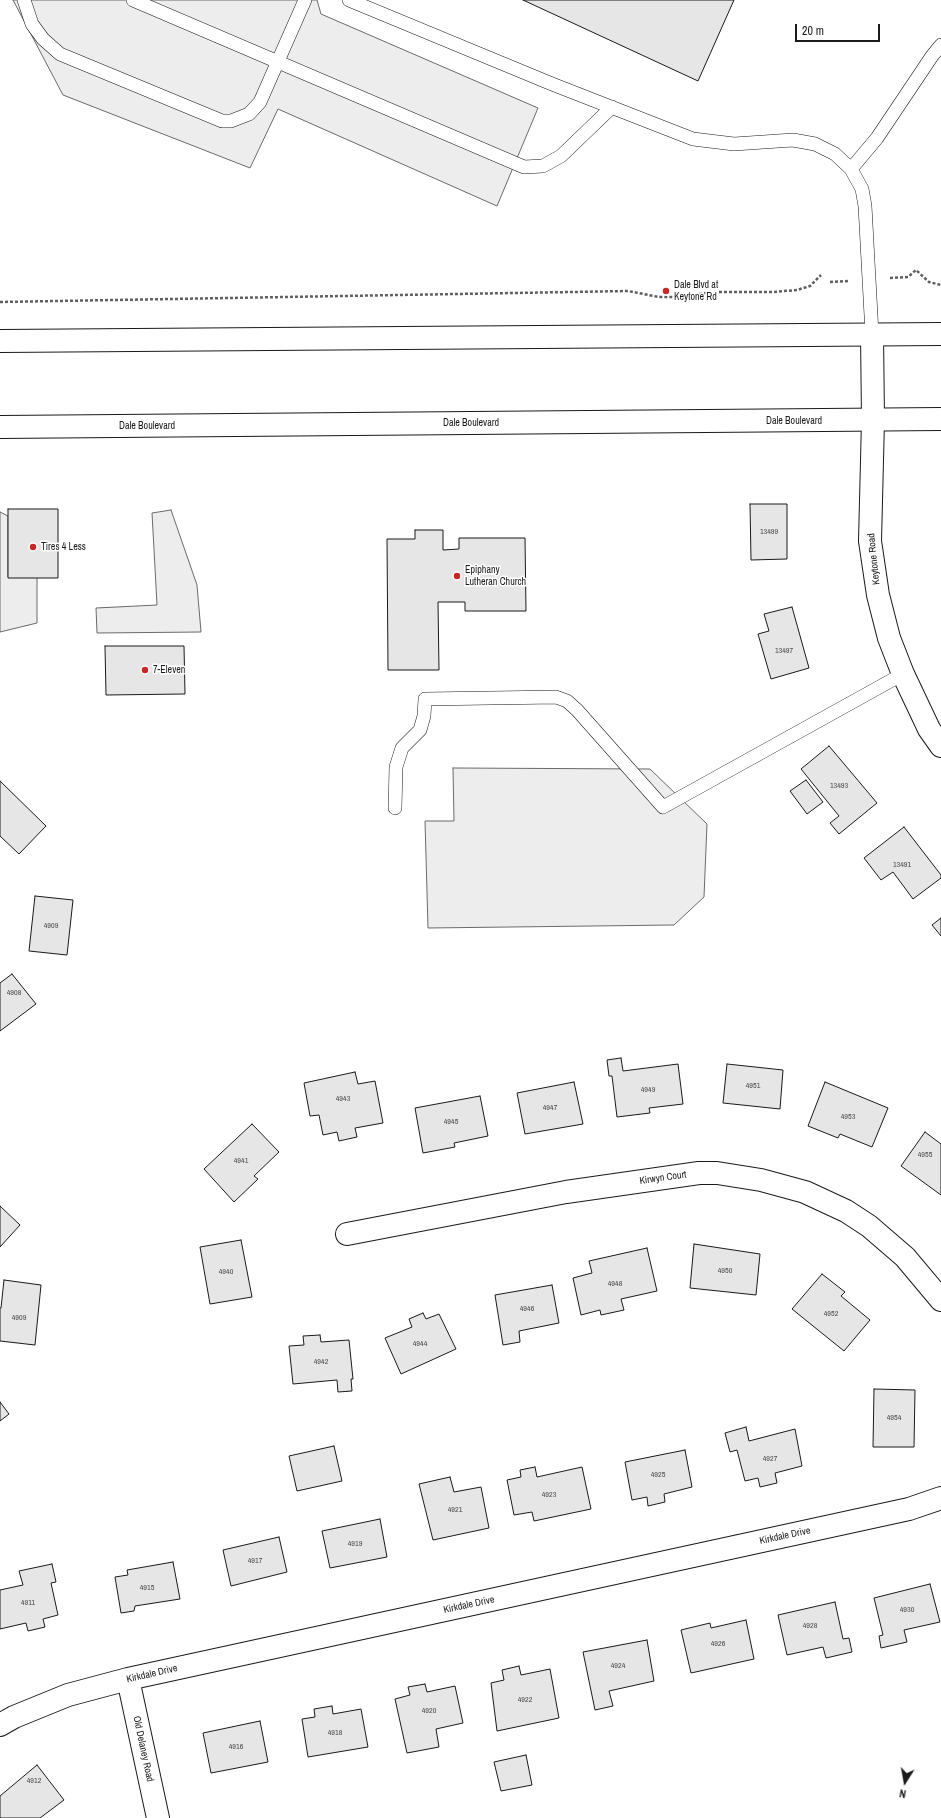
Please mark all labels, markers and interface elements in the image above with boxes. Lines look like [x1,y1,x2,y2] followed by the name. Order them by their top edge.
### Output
[797,16,882,42] scale bar
[802,23,824,39] text: 20 m
[674,279,718,302] place label: Dale Blvd at Keytone Rd
[661,286,671,296] marker: Dale Blvd at Keytone Rd
[766,415,822,427] street label: Dale Boulevard
[443,417,499,429] street label: Dale Boulevard
[119,420,175,432] street label: Dale Boulevard
[760,527,778,537] house number: 13499
[865,533,883,585] street label: Keytone Road
[41,541,86,553] place label: Tires 4 Less
[28,542,38,552] marker: Tires 4 Less
[465,564,526,588] place label: Epiphany Lutheran Church
[452,571,462,581] marker: Epiphany Lutheran Church
[775,646,793,656] house number: 13497
[153,664,185,676] place label: 7-Eleven
[140,665,150,675] marker: 7-Eleven
[830,781,848,791] house number: 13493
[893,860,911,870] house number: 13491
[44,921,58,931] house number: 4909
[7,988,21,998] house number: 4908
[746,1081,760,1091] house number: 4951
[641,1085,655,1095] house number: 4949
[336,1094,350,1104] house number: 4943
[543,1103,557,1113] house number: 4947
[841,1112,855,1122] house number: 4953
[444,1117,458,1127] house number: 4945
[918,1150,932,1160] house number: 4955
[234,1156,248,1166] house number: 4941
[639,1169,687,1187] street label: Kirwyn Court
[718,1266,732,1276] house number: 4950
[219,1267,233,1277] house number: 4940
[608,1279,622,1289] house number: 4948
[520,1304,534,1314] house number: 4946
[824,1309,838,1319] house number: 4952
[12,1313,26,1323] house number: 4909
[413,1339,427,1349] house number: 4944
[314,1357,328,1367] house number: 4942
[887,1413,901,1423] house number: 4954
[763,1454,777,1464] house number: 4927
[651,1470,665,1480] house number: 4925
[542,1490,556,1500] house number: 4923
[448,1505,462,1515] house number: 4921
[758,1525,812,1547] street label: Kirkdale Drive
[348,1539,362,1549] house number: 4919
[248,1556,262,1566] house number: 4917
[140,1583,154,1593] house number: 4915
[442,1594,496,1616] street label: Kirkdale Drive
[21,1598,35,1608] house number: 4911
[900,1605,914,1615] house number: 4930
[803,1621,817,1631] house number: 4928
[711,1639,725,1649] house number: 4926
[611,1661,625,1671] house number: 4924
[125,1662,179,1686] street label: Kirkdale Drive
[518,1695,532,1705] house number: 4922
[422,1706,436,1716] house number: 4920
[130,1715,156,1783] street label: Old Delaney Road
[328,1728,342,1738] house number: 4918
[229,1742,243,1752] house number: 4916
[885,1762,925,1802] north arrow
[27,1776,41,1786] house number: 4912
[898,1786,907,1801] text: N

